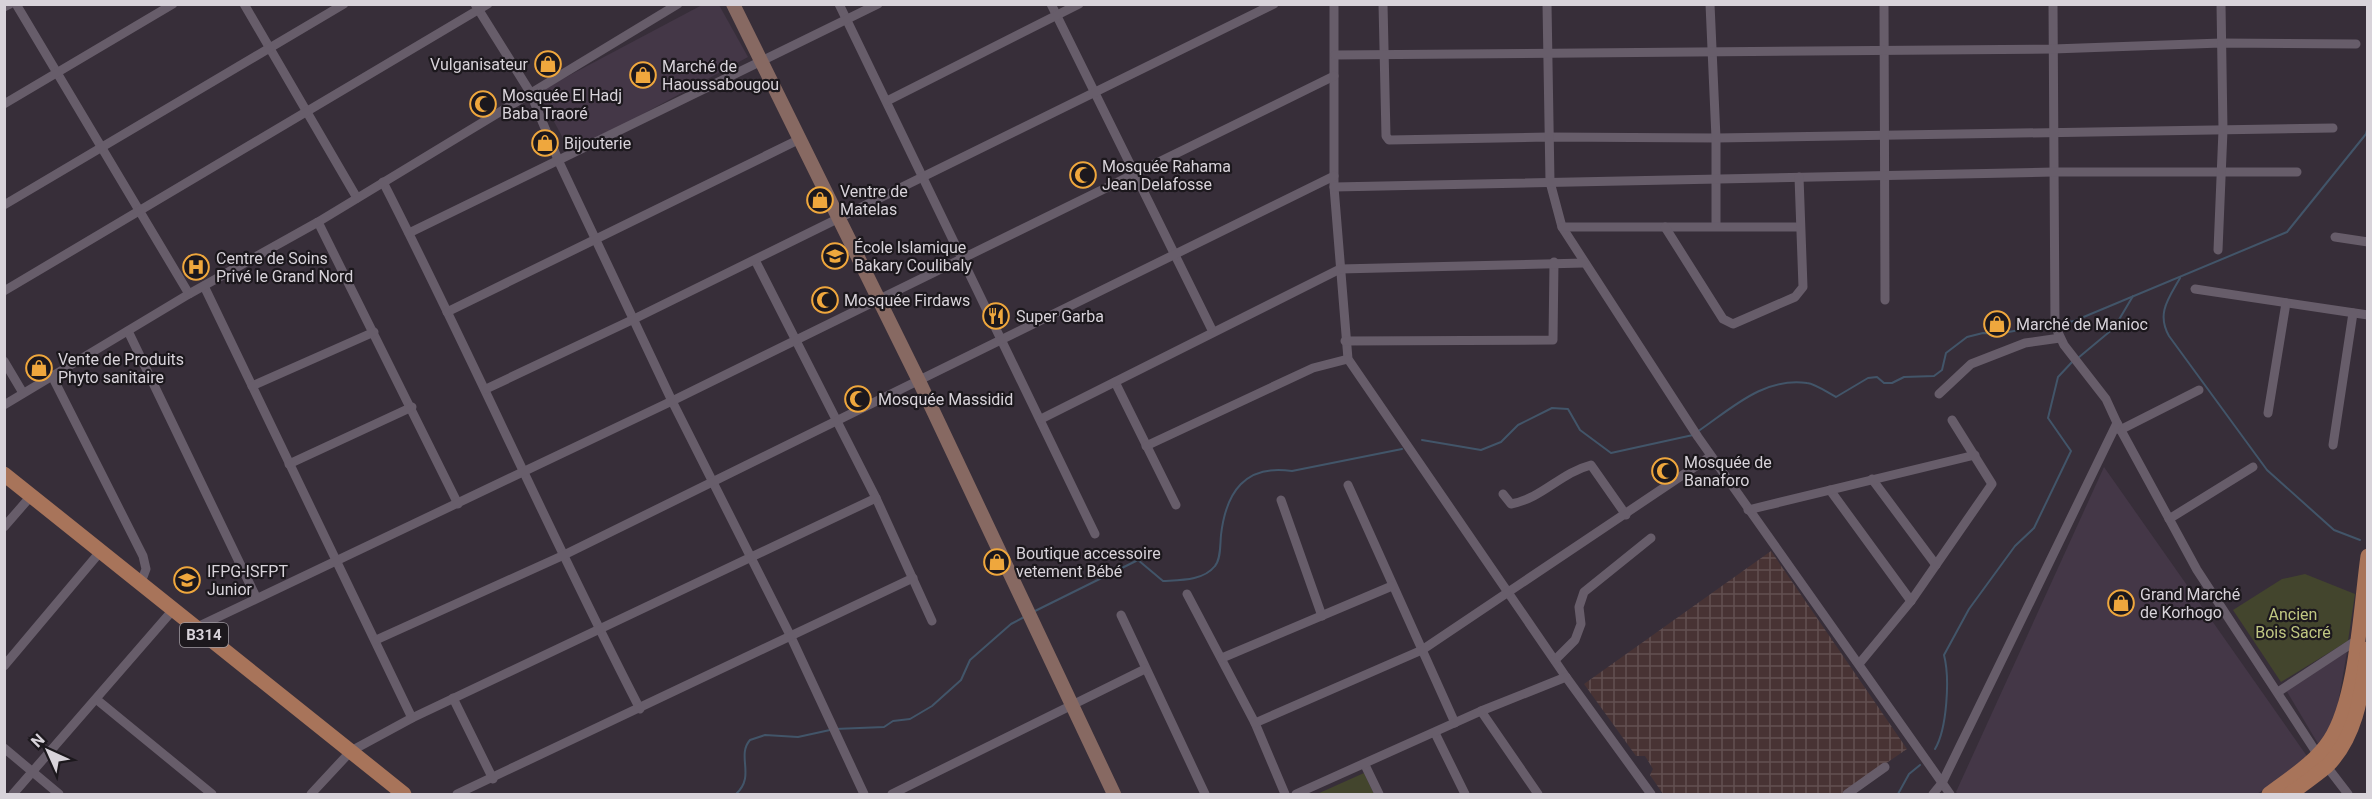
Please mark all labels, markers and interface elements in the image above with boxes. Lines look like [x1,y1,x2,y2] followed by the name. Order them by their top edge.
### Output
[533,49,563,79] shop icon: Vulganisateur
[430,55,529,74] place label: Vulganisateur
[662,57,779,94] place label: Marché de Haoussabougou
[628,60,658,90] shop icon: Marché de Haoussabougou
[502,86,622,123] place label: Mosquée El Hadj Baba Traoré
[468,89,498,119] mosque icon: Mosquée El Hadj Baba Traoré
[530,128,560,158] shop icon: Bijouterie
[564,134,631,153] place label: Bijouterie
[1102,157,1231,194] place label: Mosquée Rahama Jean Delafosse
[1068,160,1098,190] mosque icon: Mosquée Rahama Jean Delafosse
[840,182,908,219] place label: Ventre de Matelas
[805,185,835,215] shop icon: Ventre de Matelas
[854,238,972,275] place label: École Islamique Bakary Coulibaly
[820,241,850,271] school or university icon: École Islamique Bakary Coulibaly
[216,249,353,286] place label: Centre de Soins Privé le Grand Nord
[181,252,211,282] hospital icon: Centre de Soins Privé le Grand Nord
[810,285,840,315] mosque icon: Mosquée Firdaws
[844,291,970,310] place label: Mosquée Firdaws
[981,301,1011,331] restaurant icon: Super Garba
[1016,307,1104,326] place label: Super Garba
[1982,309,2012,339] shop icon: Marché de Manioc
[2016,315,2148,334] place label: Marché de Manioc
[58,350,184,387] place label: Vente de Produits Phyto sanitaire
[24,353,54,383] shop icon: Vente de Produits Phyto sanitaire
[843,384,873,414] mosque icon: Mosquée Massidid
[878,390,1013,409] place label: Mosquée Massidid
[1684,453,1772,490] place label: Mosquée de Banaforo
[1650,456,1680,486] mosque icon: Mosquée de Banaforo
[1016,544,1161,581] place label: Boutique accessoire vetement Bébé
[982,547,1012,577] shop icon: Boutique accessoire vetement Bébé
[207,562,288,599] place label: IFPG-ISFPT Junior
[172,565,202,595] school or university icon: IFPG-ISFPT Junior
[2140,585,2240,622] place label: Grand Marché de Korhogo
[2106,588,2136,618] shop icon: Grand Marché de Korhogo
[2255,605,2331,642] park label: Ancien Bois Sacré
[180,623,228,647] road number: B314
[18,721,78,781] north arrow
[27,730,48,751] text: N

